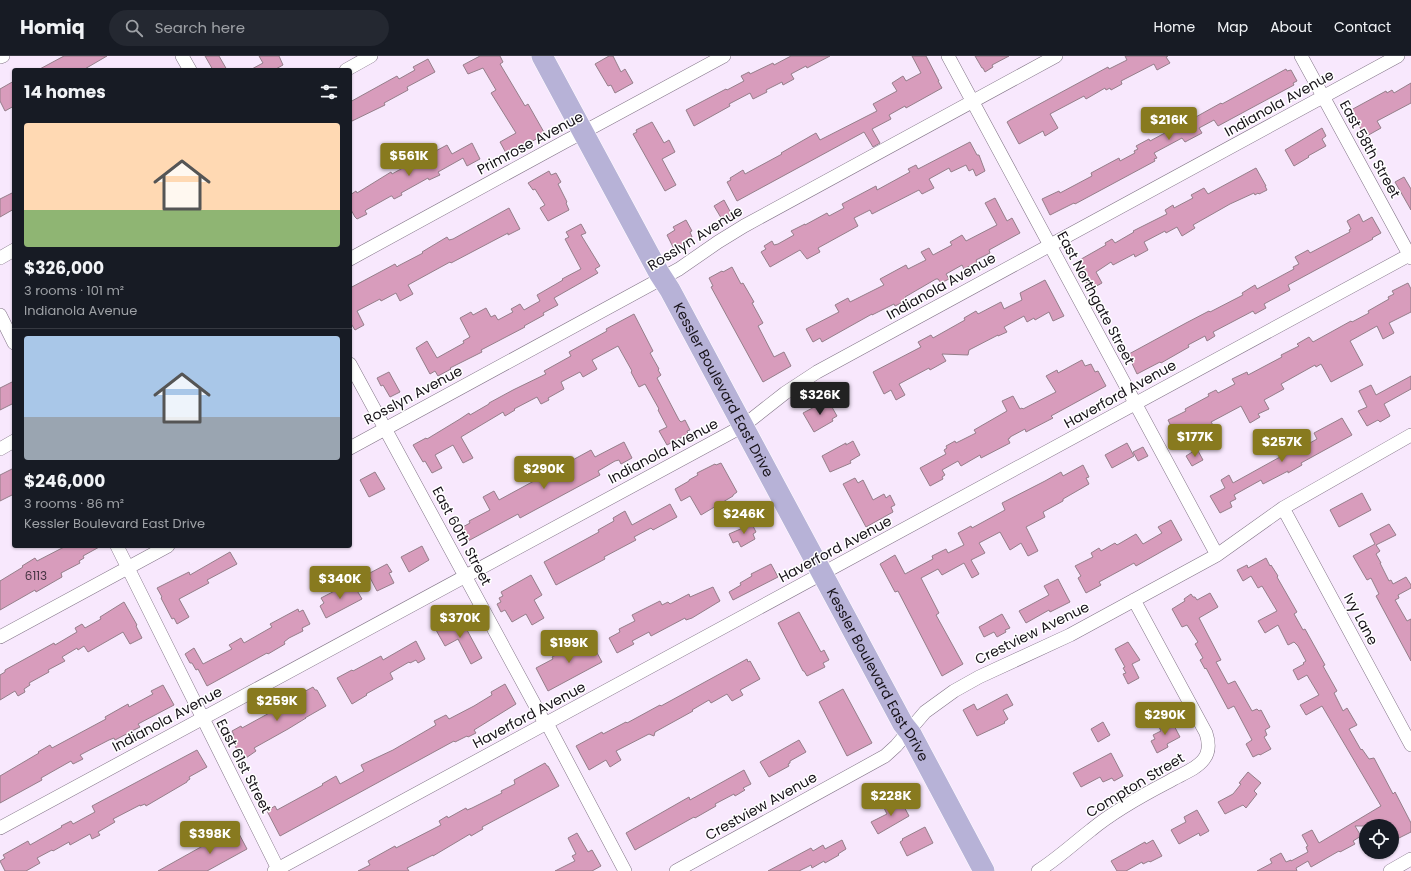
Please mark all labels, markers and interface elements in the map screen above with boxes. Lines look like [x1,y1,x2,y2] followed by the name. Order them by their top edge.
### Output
[109,10,389,46] search box
[20,14,85,41] text: Homiq
[123,17,145,39] icon: search
[155,17,245,38] text: Search here
[1153,17,1195,37] text: Home
[1217,17,1248,37] text: Map
[1270,17,1312,37] text: About
[1334,17,1391,37] text: Contact
[1221,65,1337,141] street label: Indianola Avenue
[24,80,106,104] text: 14 homes
[318,81,340,103] icon: filters
[1335,96,1405,202] street label: East 58th Street
[473,106,587,179] street label: Primrose Avenue
[1141,107,1197,141] pin: $216K
[1150,110,1188,129] text: $216K
[381,143,437,177] pin: $561K
[389,146,429,165] text: $561K
[146,149,218,221] icon: home
[644,201,747,275] street label: Rosslyn Avenue
[1052,228,1140,368] street label: East Northgate Street
[883,248,999,324] street label: Indianola Avenue
[24,256,104,280] text: $326,000
[24,281,124,300] text: 3 rooms · 101 m²
[669,299,779,481] street label: Kessler Boulevard East Drive
[24,301,137,320] text: Indianola Avenue
[1060,355,1180,433] street label: Haverford Avenue
[360,361,466,429] street label: Rosslyn Avenue
[146,362,218,434] icon: home
[792,382,848,416] pin: $326K
[799,385,841,404] text: $326K
[604,413,722,488] street label: Indianola Avenue
[1167,424,1223,458] pin: $177K
[1177,427,1213,446] text: $177K
[1254,429,1310,463] pin: $257K
[1262,432,1302,451] text: $257K
[516,456,572,490] pin: $290K
[523,459,565,478] text: $290K
[24,469,105,493] text: $246,000
[428,483,496,589] street label: East 60th Street
[24,494,124,513] text: 3 rooms · 86 m²
[716,501,772,535] pin: $246K
[723,504,765,523] text: $246K
[775,511,895,587] street label: Haverford Avenue
[24,514,205,533] text: Kessler Boulevard East Drive
[312,566,368,600] pin: $340K
[25,567,47,584] house number: 6113
[319,569,361,588] text: $340K
[822,584,934,765] street label: Kessler Boulevard East Drive
[1339,590,1383,649] street label: Ivy Lane
[971,597,1093,669] street label: Crestview Avenue
[432,605,488,639] pin: $370K
[440,608,480,627] text: $370K
[541,630,597,664] pin: $199K
[550,633,588,652] text: $199K
[469,677,589,753] street label: Haverford Avenue
[108,681,226,756] street label: Indianola Avenue
[249,688,305,722] pin: $259K
[256,691,298,710] text: $259K
[1137,702,1193,736] pin: $290K
[1144,705,1186,724] text: $290K
[212,715,276,817] street label: East 61st Street
[1082,748,1188,822] street label: Compton Street
[702,767,821,845] street label: Crestview Avenue
[863,783,919,817] pin: $228K
[871,786,911,805] text: $228K
[1359,819,1399,859] map controls
[1359,819,1399,859] button: locate
[182,821,238,855] pin: $398K
[189,824,231,843] text: $398K

